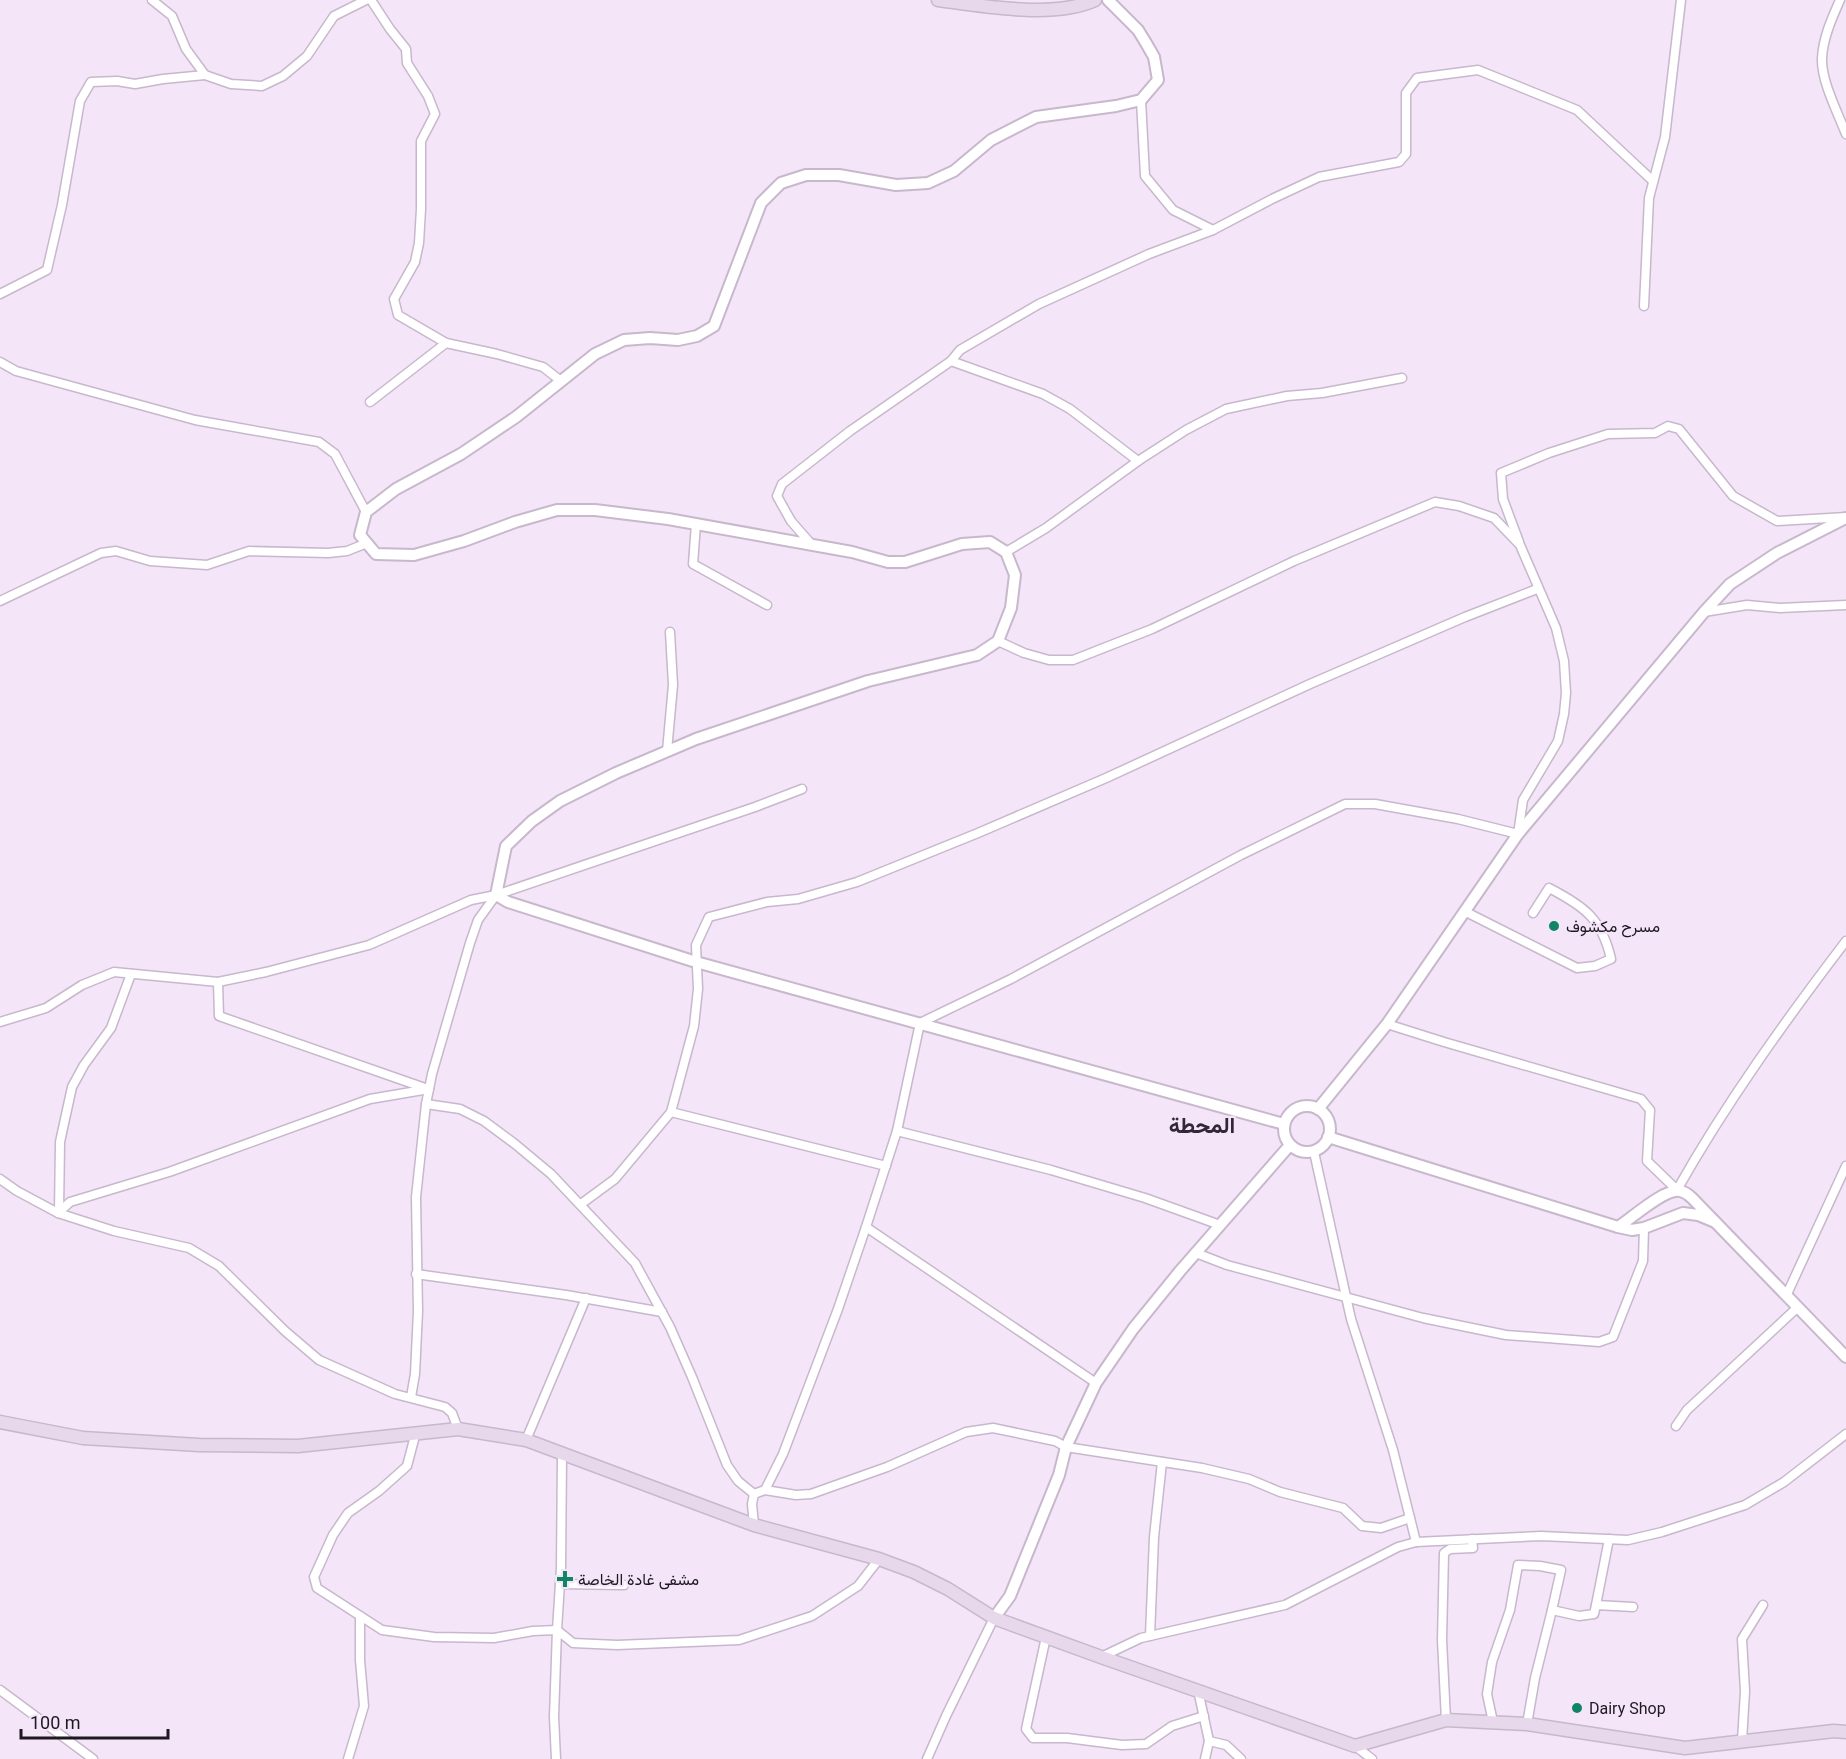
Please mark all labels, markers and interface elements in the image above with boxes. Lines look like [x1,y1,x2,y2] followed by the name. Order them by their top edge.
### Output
[1566,917,1660,938] place label: مسرح مكشوف
[1547,919,1561,933] marker: مسرح مكشوف
[1169,1113,1235,1138] district label: المحطة
[556,1570,574,1588] marker: مشفى غادة الخاصة
[578,1570,699,1590] place label: مشفى غادة الخاصة
[1589,1699,1666,1718] place label: Dairy Shop
[1570,1701,1584,1715] marker: Dairy Shop
[21,1702,168,1740] scale bar
[30,1712,81,1733] text: 100 m

